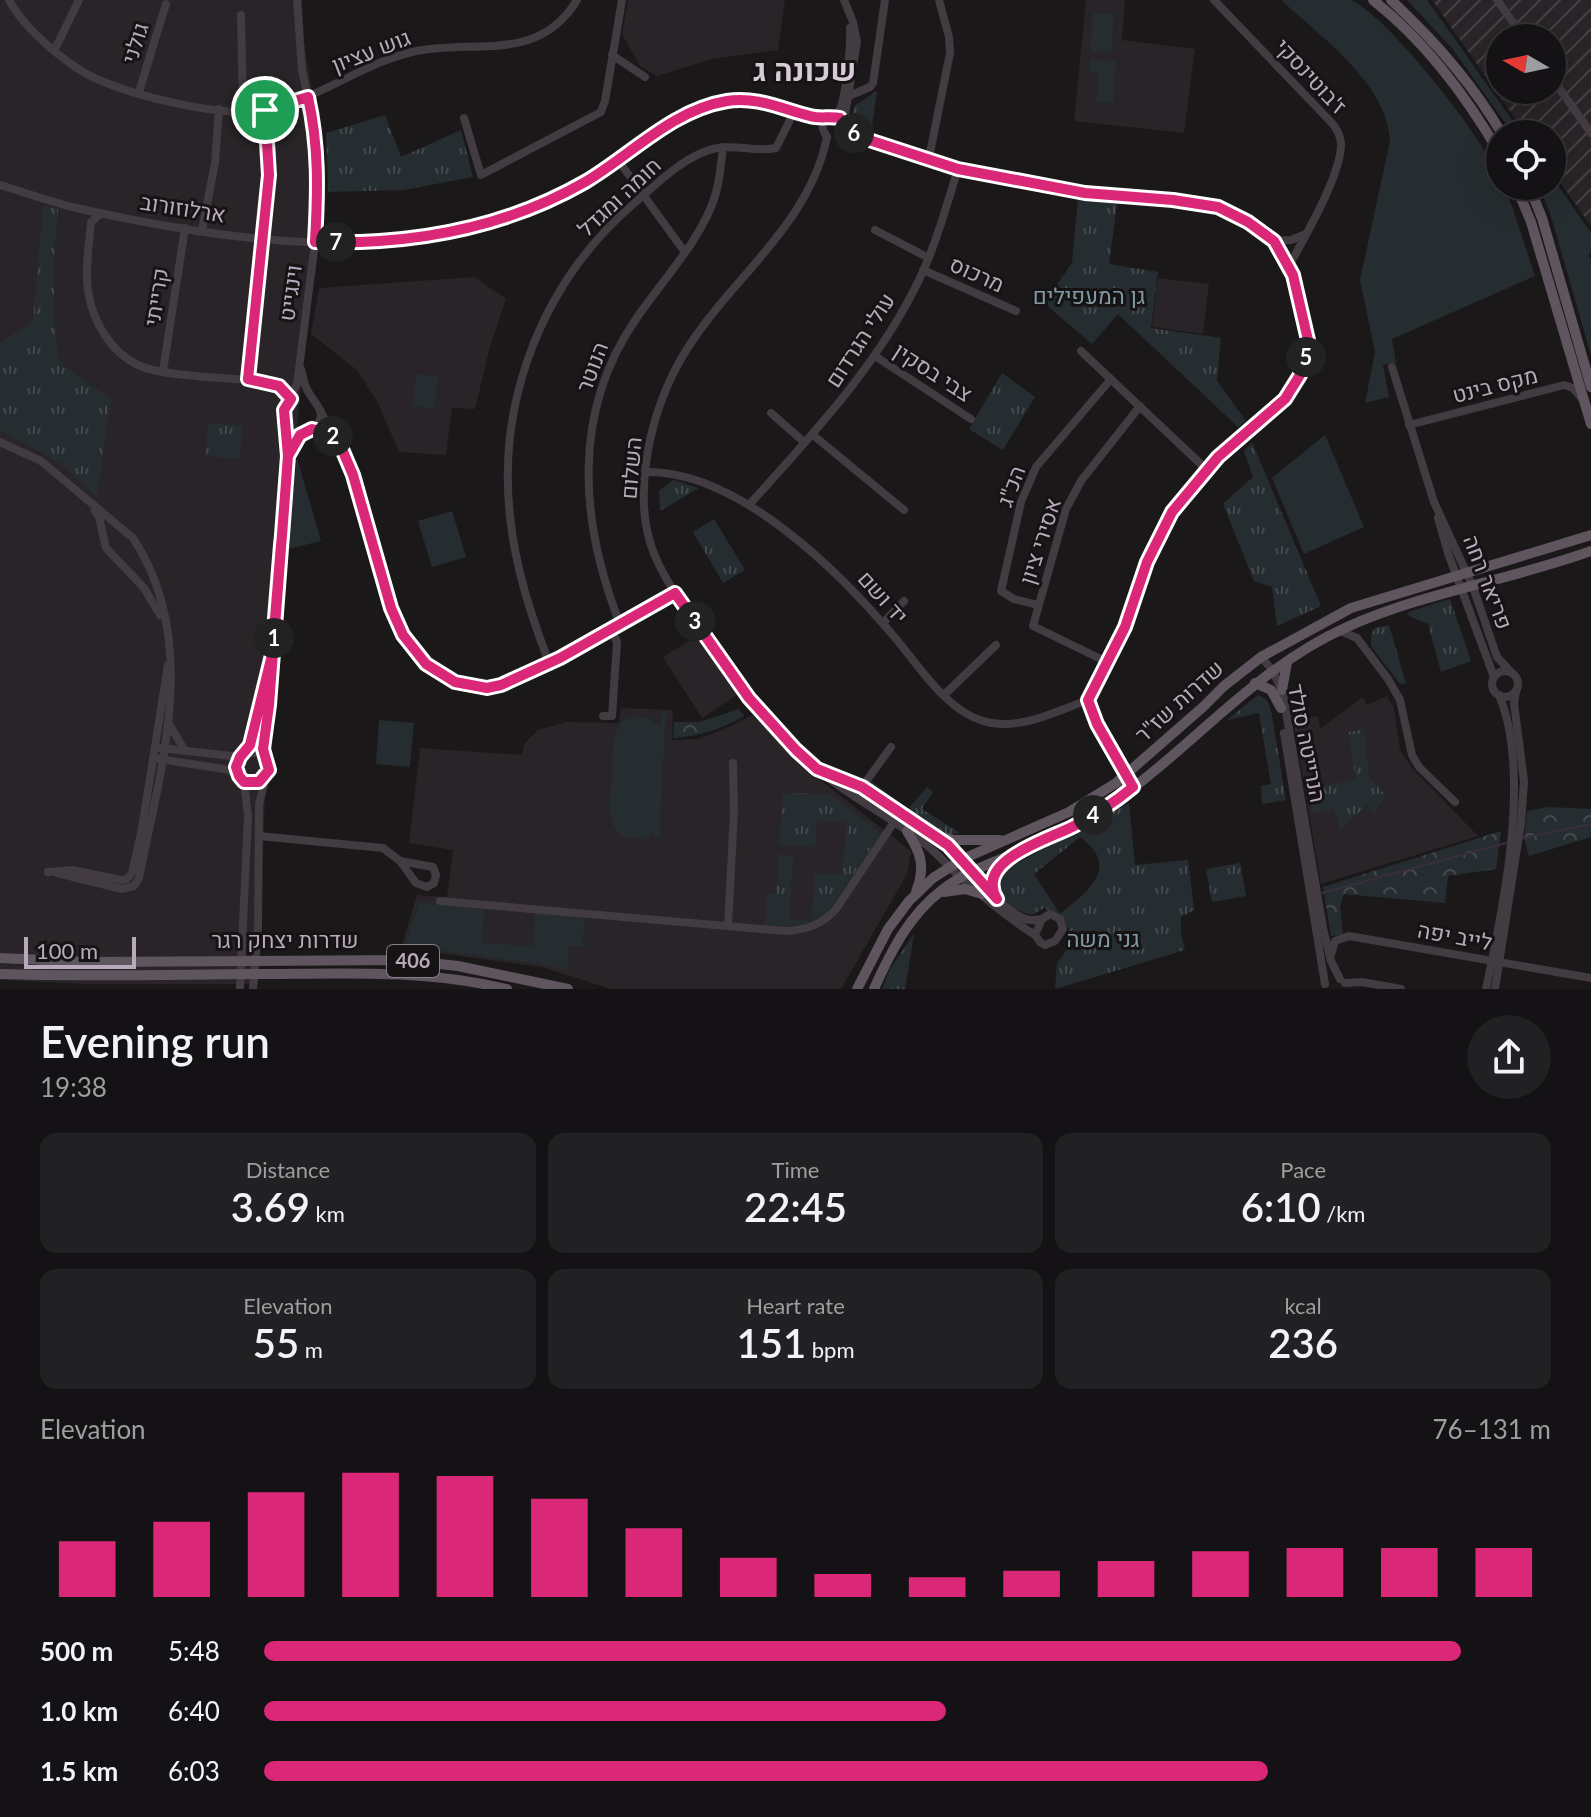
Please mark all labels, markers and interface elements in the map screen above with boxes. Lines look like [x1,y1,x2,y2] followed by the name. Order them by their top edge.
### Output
[115,19,154,66] street label: גולני
[328,23,414,78] street label: גוש עציון
[1486,24,1566,104] north arrow
[1486,24,1566,200] map controls
[1270,32,1353,119] street label: ז'בוטינסקי
[754,51,856,87] district label: שכונה ג
[231,76,299,144] pin
[243,88,287,132] icon: arrive
[834,113,874,153] pin: 6
[848,119,860,146] text: 6
[1486,120,1566,200] button: locate
[571,151,666,242] street label: חומה ומגדל
[139,187,228,228] street label: ארלוזורוב
[316,222,356,262] pin: 7
[330,228,342,255] text: 7
[946,250,1009,297] street label: מרכוס
[272,263,307,323] street label: וינגייט
[138,266,173,328] street label: קרייתי
[1033,282,1145,309] park label: גן המעפילים
[819,288,900,392] street label: עולי הגרדום
[889,336,978,407] street label: צבי בסקין
[1286,337,1326,377] pin: 5
[570,338,613,396] street label: הנוטר
[1300,343,1312,370] text: 5
[1449,361,1540,408] street label: מקס בינט
[313,416,353,456] pin: 2
[327,422,339,449] text: 2
[614,436,647,500] street label: השלום
[991,462,1031,510] street label: הכ"ג
[1013,494,1066,587] street label: אסירי ציון
[1458,531,1519,633] street label: פריאר רחה
[853,565,914,629] street label: יד ושם
[675,601,715,641] pin: 3
[689,607,701,634] text: 3
[254,618,294,658] pin: 1
[268,624,280,651] text: 1
[1129,654,1228,747] street label: שדרות שז"ר
[1283,681,1332,805] street label: הנרייטה סולד
[1073,795,1113,835] pin: 4
[1087,801,1099,828] text: 4
[1416,916,1494,955] street label: לייב יפה
[1066,925,1140,952] park label: גני משה
[211,926,359,953] street label: שדרות יצחק רגר
[24,933,136,969] scale bar
[36,937,98,964] text: 100 m
[387,945,439,977] road number: 406
[40,1015,270,1067] text: Evening run
[1467,1015,1551,1099] button: share
[40,1071,107,1103] text: 19:38
[246,1156,330,1183] text: Distance
[772,1156,819,1183] text: Time
[1280,1156,1326,1183] text: Pace
[231,1183,310,1231] text: 3.69
[744,1183,847,1231] text: 22:45
[1241,1183,1321,1231] text: 6:10
[310,1200,345,1227] text: km
[1321,1200,1365,1227] text: /km
[243,1292,333,1319] text: Elevation
[746,1292,845,1319] text: Heart rate
[1285,1292,1322,1319] text: kcal
[253,1319,299,1367] text: 55
[736,1319,806,1367] text: 151
[1268,1319,1338,1367] text: 236
[299,1336,323,1363] text: m
[806,1336,854,1363] text: bpm
[40,1413,146,1445] text: Elevation
[1432,1413,1551,1445] text: 76–131 m
[40,1635,113,1667] text: 500 m
[168,1635,220,1667] text: 5:48
[40,1695,118,1727] text: 1.0 km
[168,1695,220,1727] text: 6:40
[40,1755,118,1787] text: 1.5 km
[168,1755,220,1787] text: 6:03

